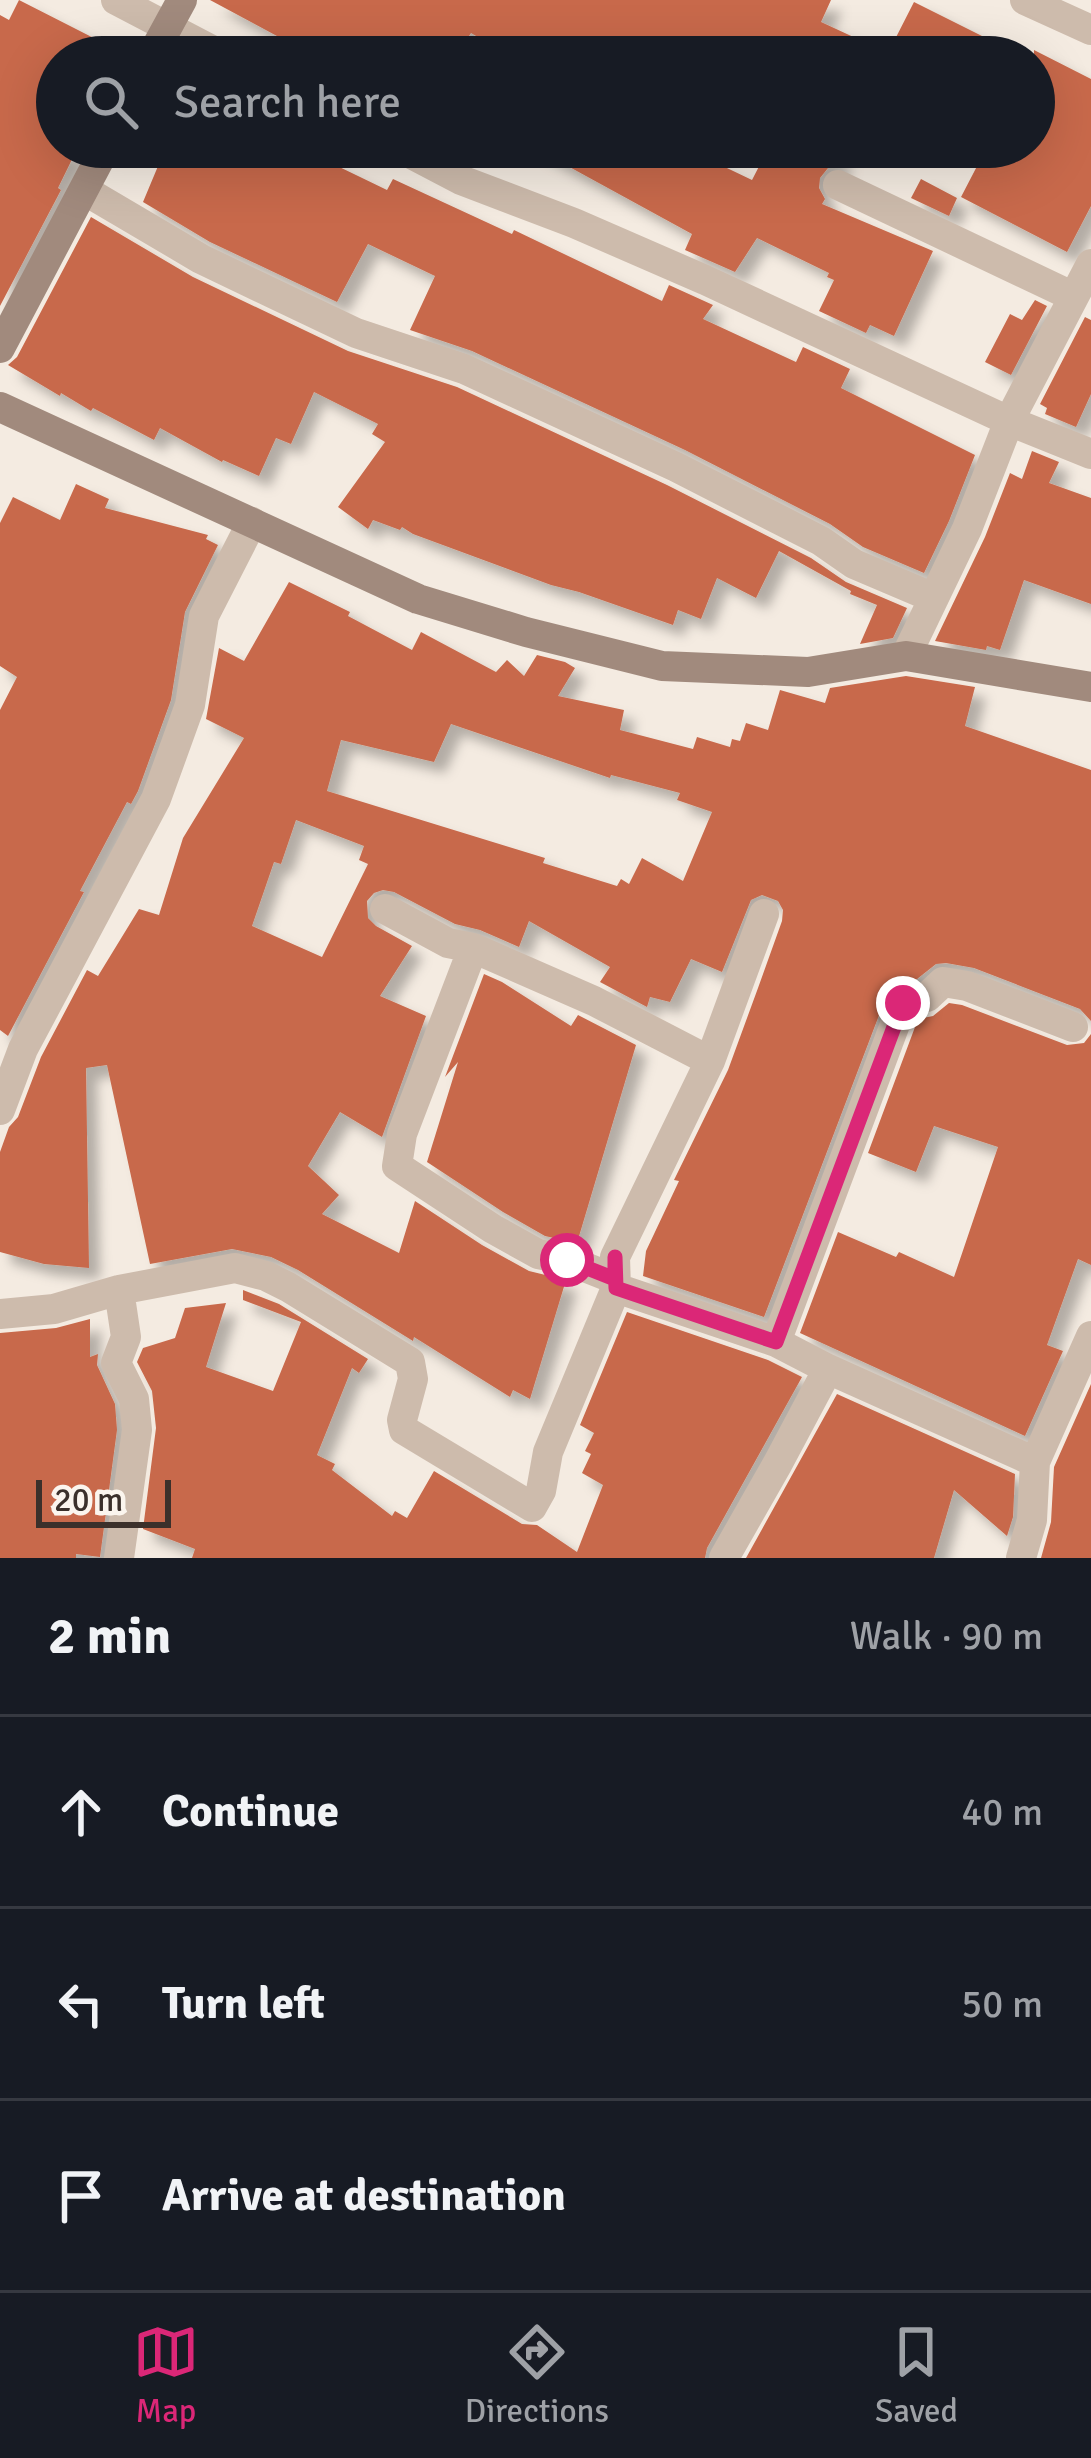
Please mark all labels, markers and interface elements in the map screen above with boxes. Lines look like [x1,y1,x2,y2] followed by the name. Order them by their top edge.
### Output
[36,36,1055,168] search box
[78,69,144,135] icon: search
[174,75,401,130] text: Search here
[876,976,930,1030] route end
[540,1233,594,1287] route start
[36,1474,171,1527] scale bar
[54,1480,123,1521] text: 20 m
[48,1605,171,1668] text: 2 min
[850,1612,1043,1660] text: Walk · 90 m
[48,1779,114,1845] icon: ahead
[162,1784,339,1839] text: Continue
[961,1788,1043,1836] text: 40 m
[48,1971,114,2037] icon: left
[162,1976,325,2031] text: Turn left
[961,1980,1043,2028] text: 50 m
[48,2163,114,2229] icon: arrive
[162,2168,566,2223] text: Arrive at destination
[133,2319,199,2432] tab: Map
[465,2319,609,2432] tab: Directions
[875,2319,958,2432] tab: Saved

